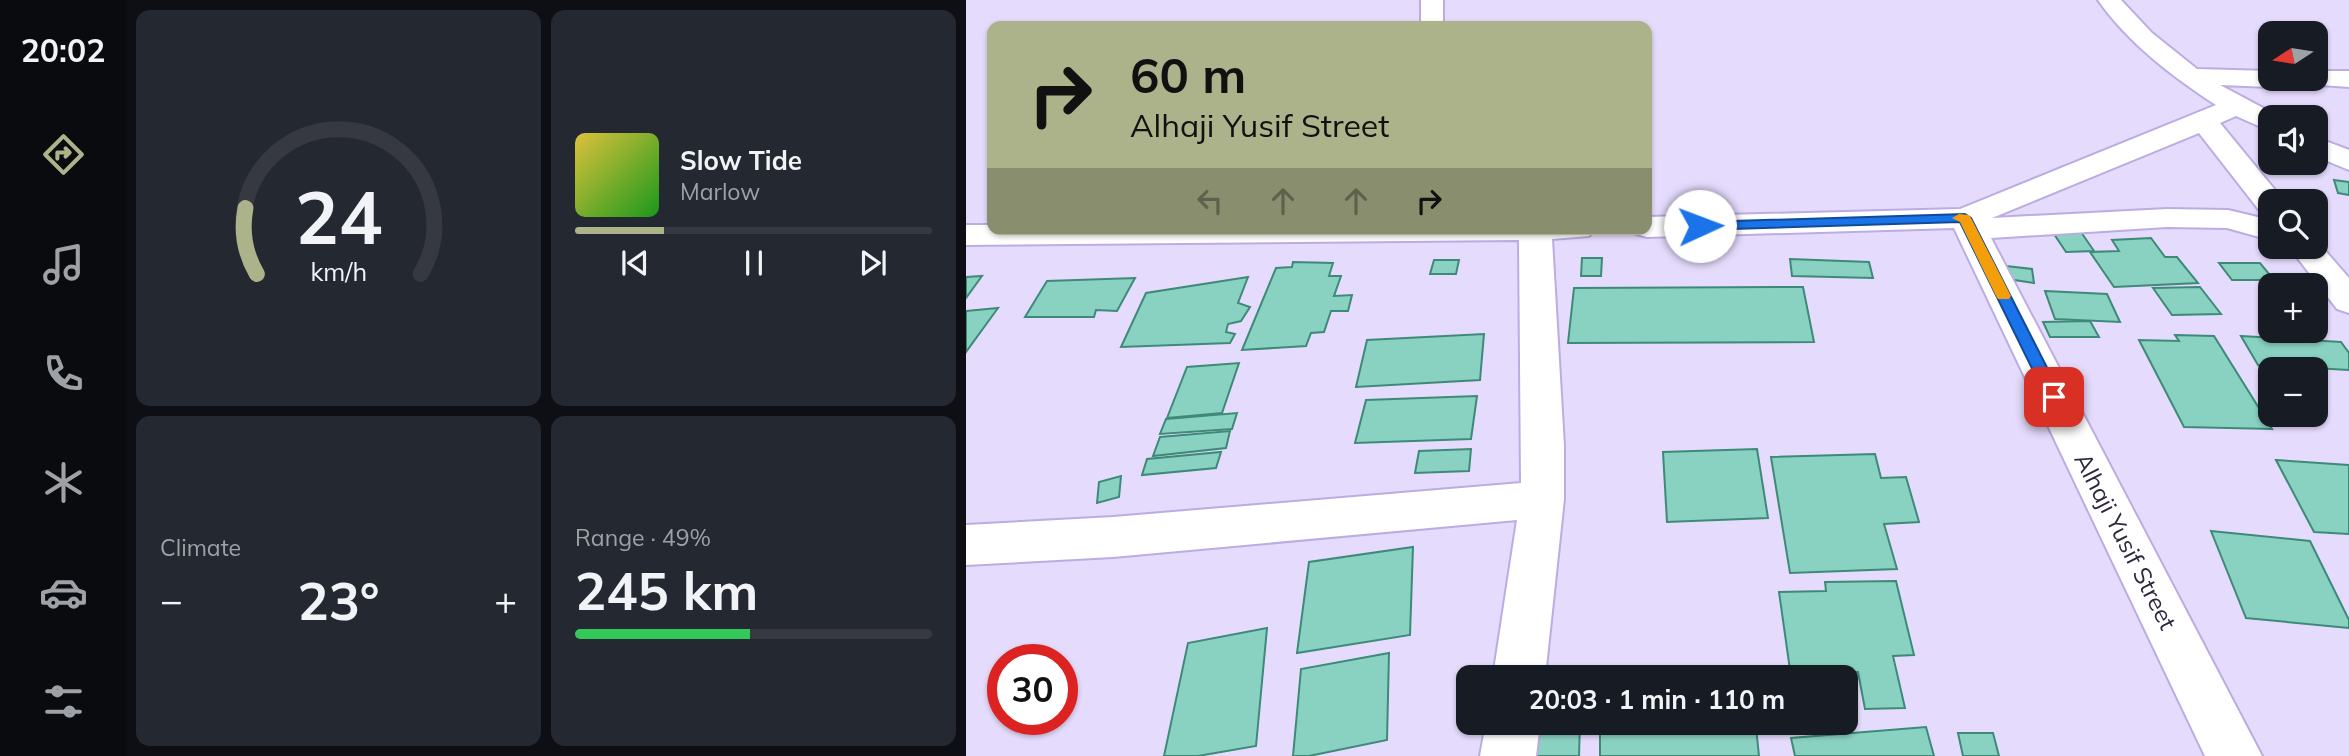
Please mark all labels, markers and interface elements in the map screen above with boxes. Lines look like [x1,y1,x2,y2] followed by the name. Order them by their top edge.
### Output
[2258,21,2328,91] north arrow
[2258,21,2328,427] map controls
[21,30,105,70] text: 20:02
[1130,44,1246,105] text: 60 m
[1015,49,1106,140] icon: right
[1130,105,1389,145] text: Alhaji Yusif Street
[2258,105,2328,175] button: sound
[39,130,88,179] icon: directions
[680,144,802,177] text: Slow Tide
[295,171,382,262] text: 24
[680,177,760,206] text: Marlow
[1191,182,1229,220] icon: left
[1264,182,1302,220] icon: ahead
[1337,182,1375,220] icon: ahead
[1410,182,1448,220] icon: right
[1663,189,1737,263] position arrow
[2258,189,2328,259] button: search
[39,240,88,289] icon: music
[616,244,654,282] icon: previous
[735,244,773,282] icon: pause
[854,244,892,282] icon: next
[310,256,367,287] text: km/h
[2258,273,2328,343] button: +
[39,349,88,398] icon: phone
[2258,357,2328,427] button: −
[2024,367,2084,427] pin
[2035,378,2073,416] icon: arrive
[2068,448,2184,634] street label: Alhaji Yusif Street
[39,458,88,507] icon: climate
[575,523,711,552] text: Range · 49%
[160,533,241,562] text: Climate
[575,558,758,623] text: 245 km
[39,568,88,617] icon: car
[297,568,380,633] text: 23°
[160,576,183,624] text: −
[494,576,517,624] text: +
[987,644,1078,735] speed limit sign: 30
[39,677,88,726] icon: filters
[1529,683,1785,716] text: 20:03 · 1 min · 110 m

